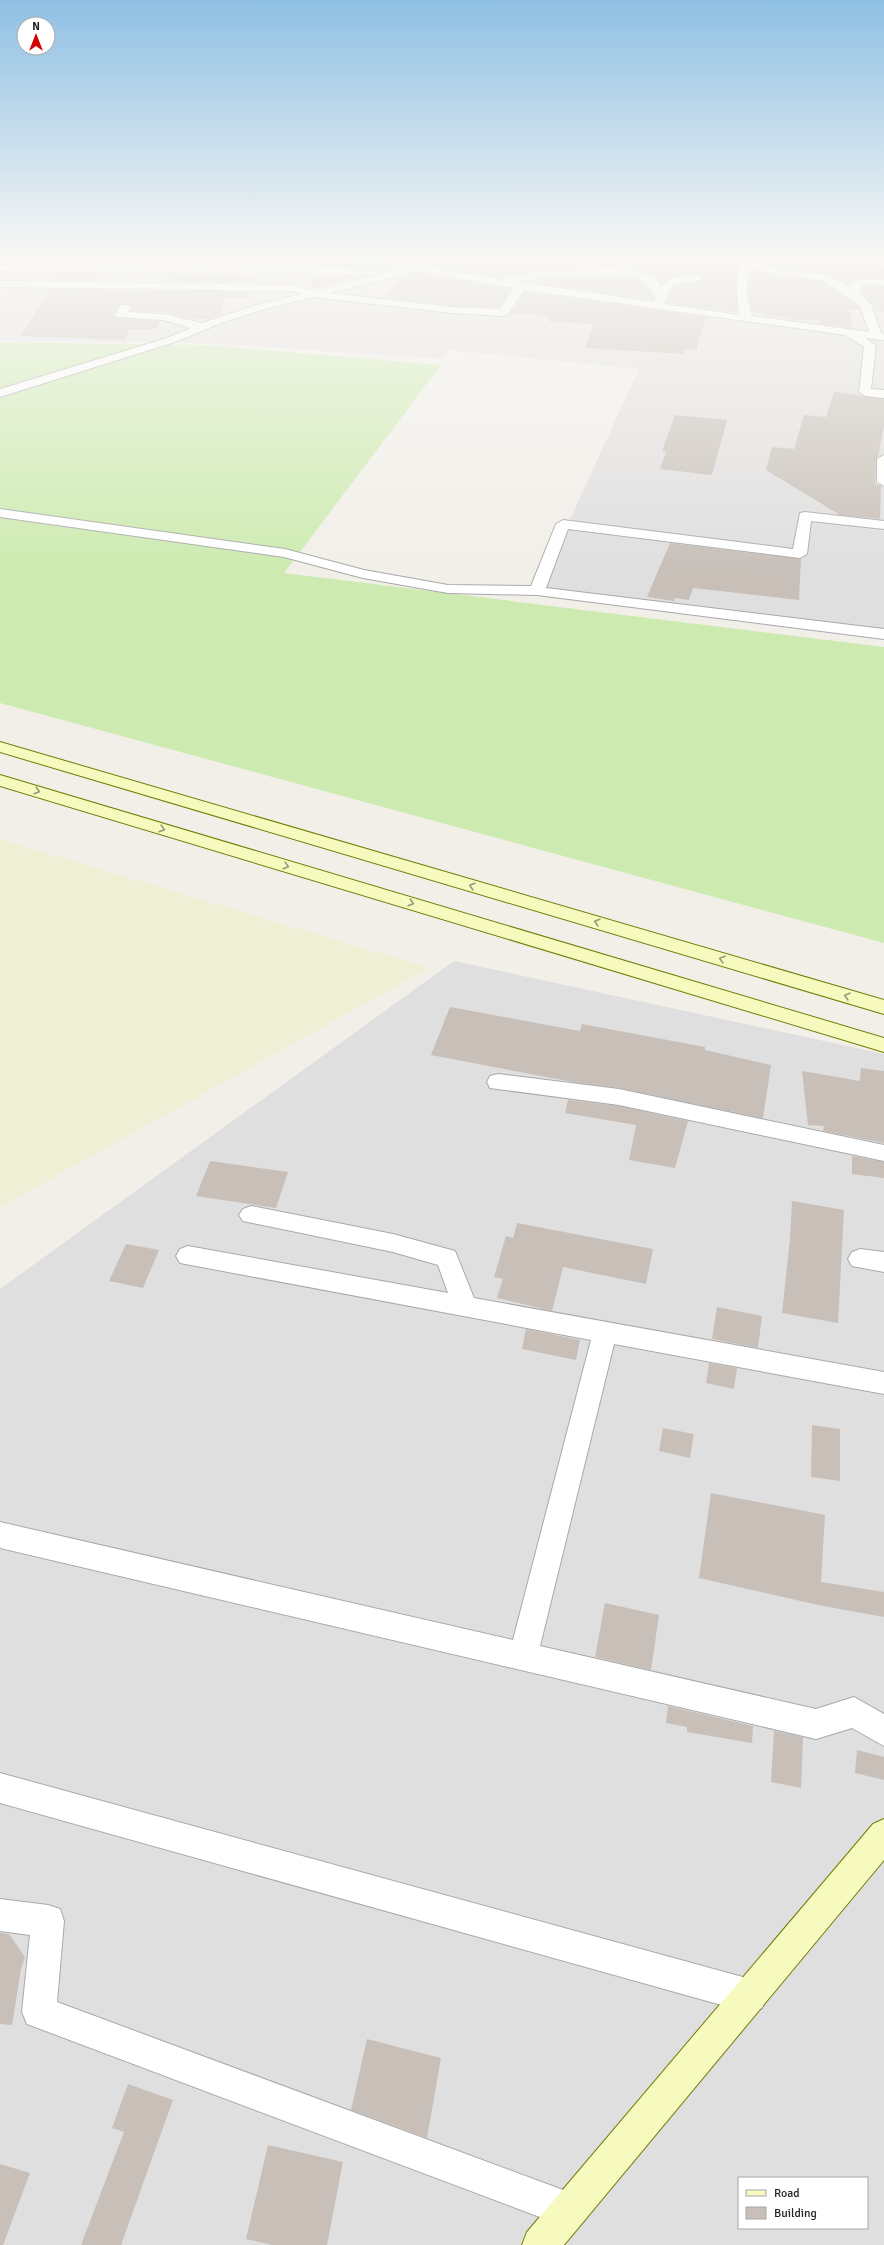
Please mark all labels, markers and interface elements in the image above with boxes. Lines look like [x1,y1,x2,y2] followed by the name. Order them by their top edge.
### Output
[16,16,56,56] north arrow
[32,20,40,33] text: N
[34,786,41,795] one-way arrow
[158,824,165,833] one-way arrow
[283,861,290,870] one-way arrow
[469,882,476,891] one-way arrow
[407,898,414,907] one-way arrow
[594,919,600,927] one-way arrow
[719,955,726,964] one-way arrow
[843,992,850,1001] one-way arrow
[738,2177,868,2229] legend
[774,2186,800,2201] text: Road
[774,2206,817,2221] text: Building

